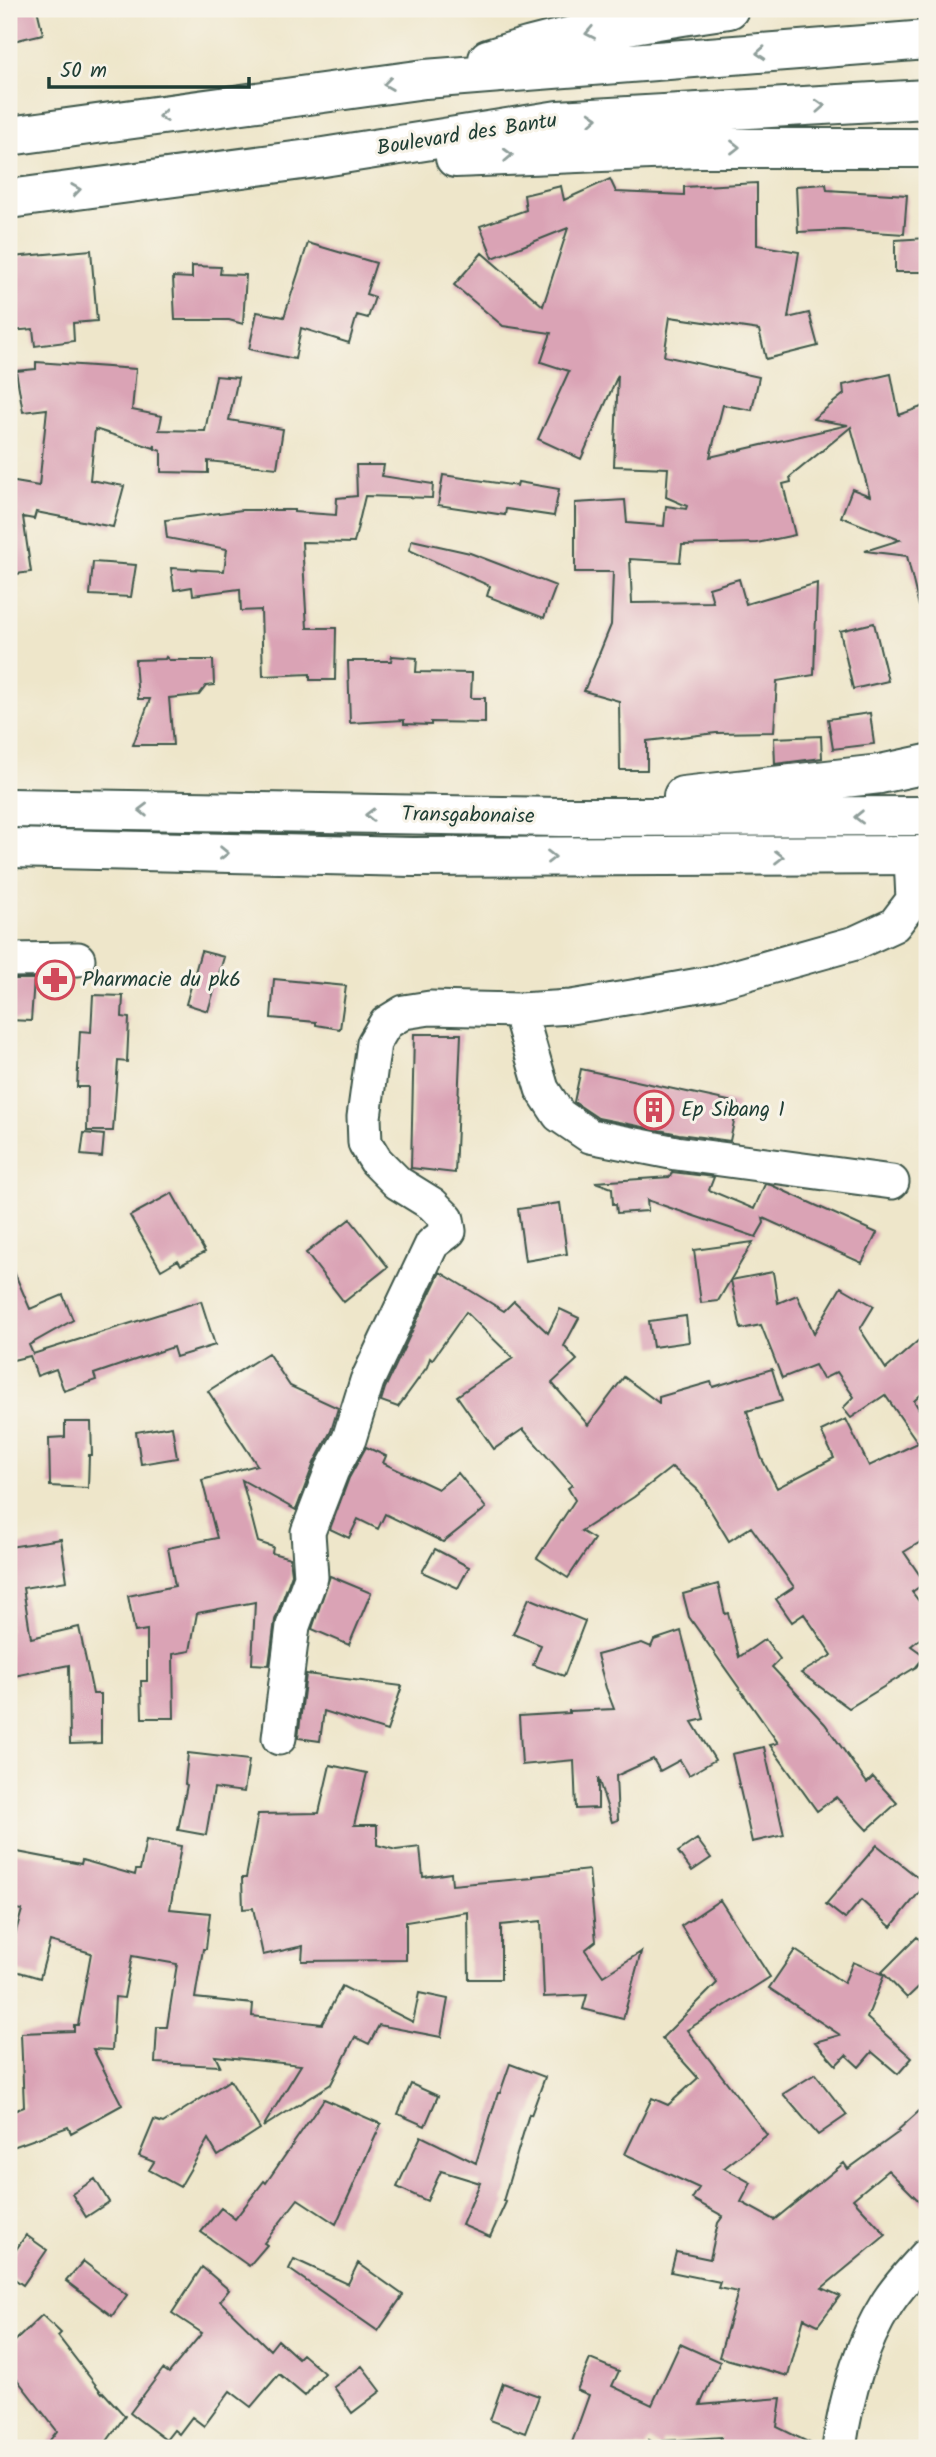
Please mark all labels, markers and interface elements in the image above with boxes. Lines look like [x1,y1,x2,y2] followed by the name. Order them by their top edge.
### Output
[584,25,596,40] one-way arrow
[756,45,767,60] one-way arrow
[49,46,248,90] scale bar
[60,55,107,88] text: 50 m
[383,77,394,92] one-way arrow
[815,99,826,114] one-way arrow
[374,104,560,166] street label: Boulevard des Bantu
[157,108,169,123] one-way arrow
[588,111,599,126] one-way arrow
[730,140,741,155] one-way arrow
[502,148,513,163] one-way arrow
[71,183,82,198] one-way arrow
[401,798,535,834] street label: Transgabonaise
[137,803,148,818] one-way arrow
[364,807,375,823] one-way arrow
[853,809,864,825] one-way arrow
[219,845,230,860] one-way arrow
[546,849,557,865] one-way arrow
[774,849,784,865] one-way arrow
[34,959,76,1001] pharmacy icon: Pharmacie du pk6
[82,964,241,997] place label: Pharmacie du pk6
[633,1089,675,1131] building icon: Ep Sibang 1
[681,1094,785,1127] place label: Ep Sibang 1

